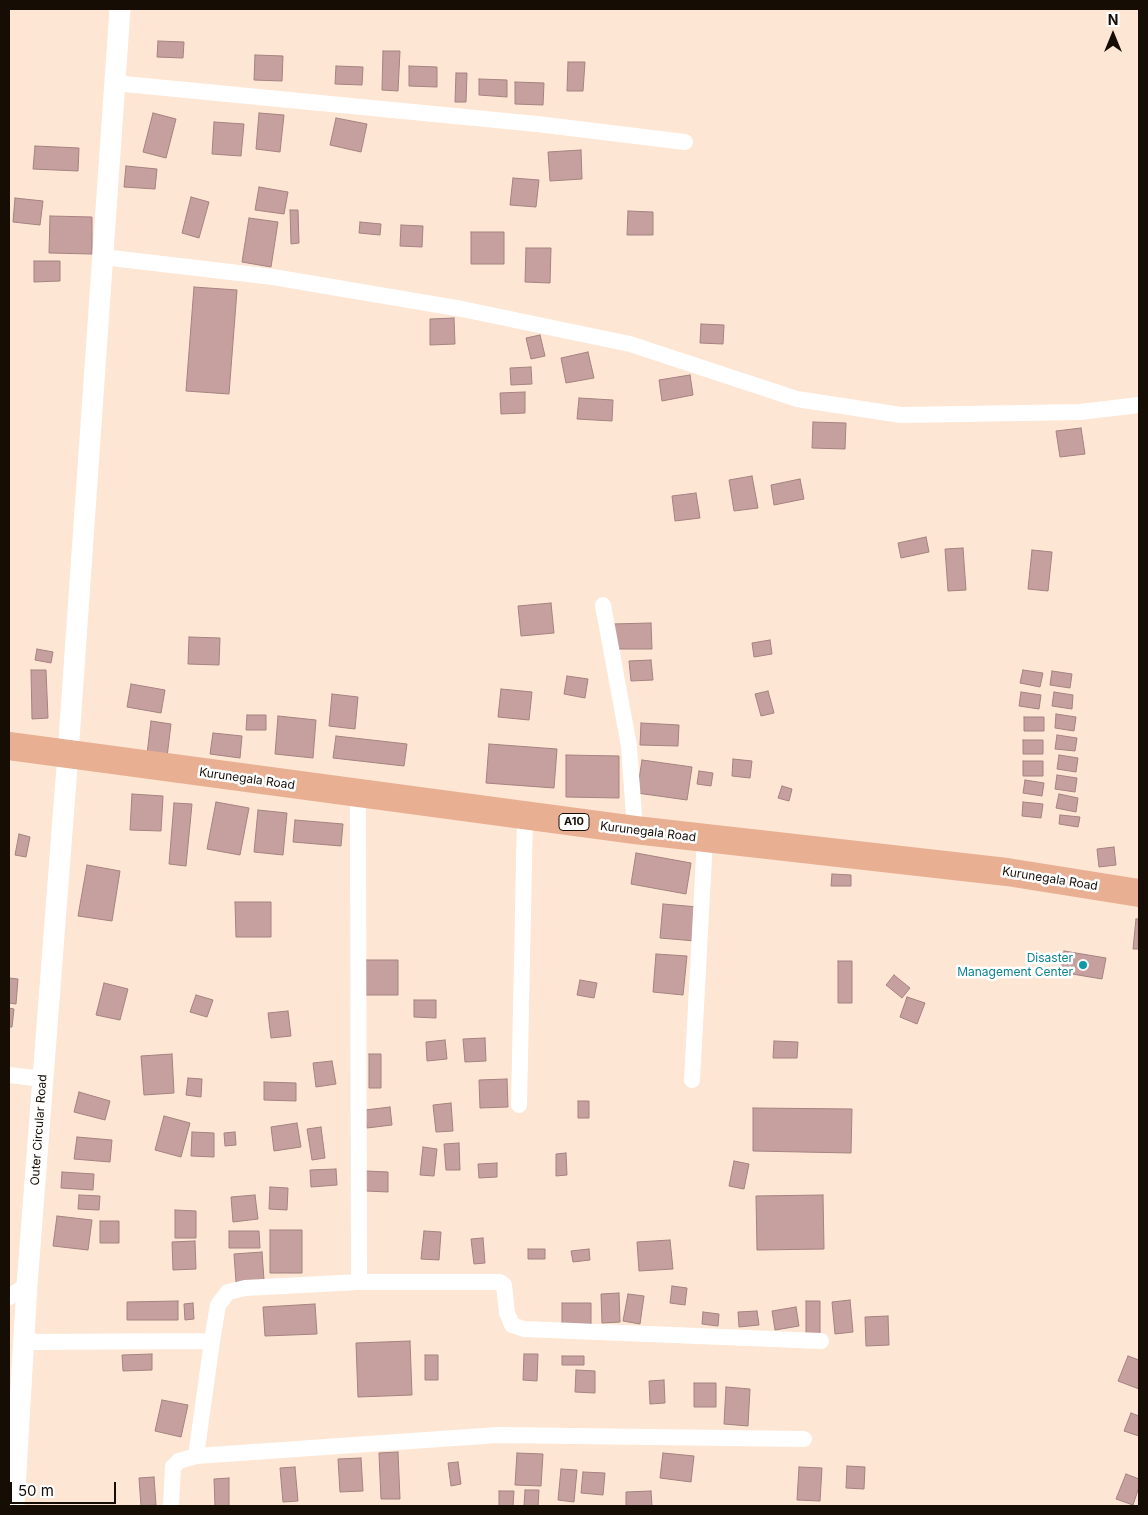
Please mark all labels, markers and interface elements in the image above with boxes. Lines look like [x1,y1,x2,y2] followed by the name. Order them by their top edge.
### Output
[1088,10,1138,60] north arrow
[1108,11,1118,28] text: N
[198,765,296,793] street label: Kurunegala Road
[559,814,589,830] road number: A10
[599,819,697,845] street label: Kurunegala Road
[1001,864,1099,894] street label: Kurunegala Road
[957,951,1073,979] place label: Disaster Management Center
[1077,959,1089,971] marker: Disaster Management Center
[28,1074,50,1186] street label: Outer Circular Road
[12,1472,119,1504] scale bar
[18,1481,54,1500] text: 50 m

